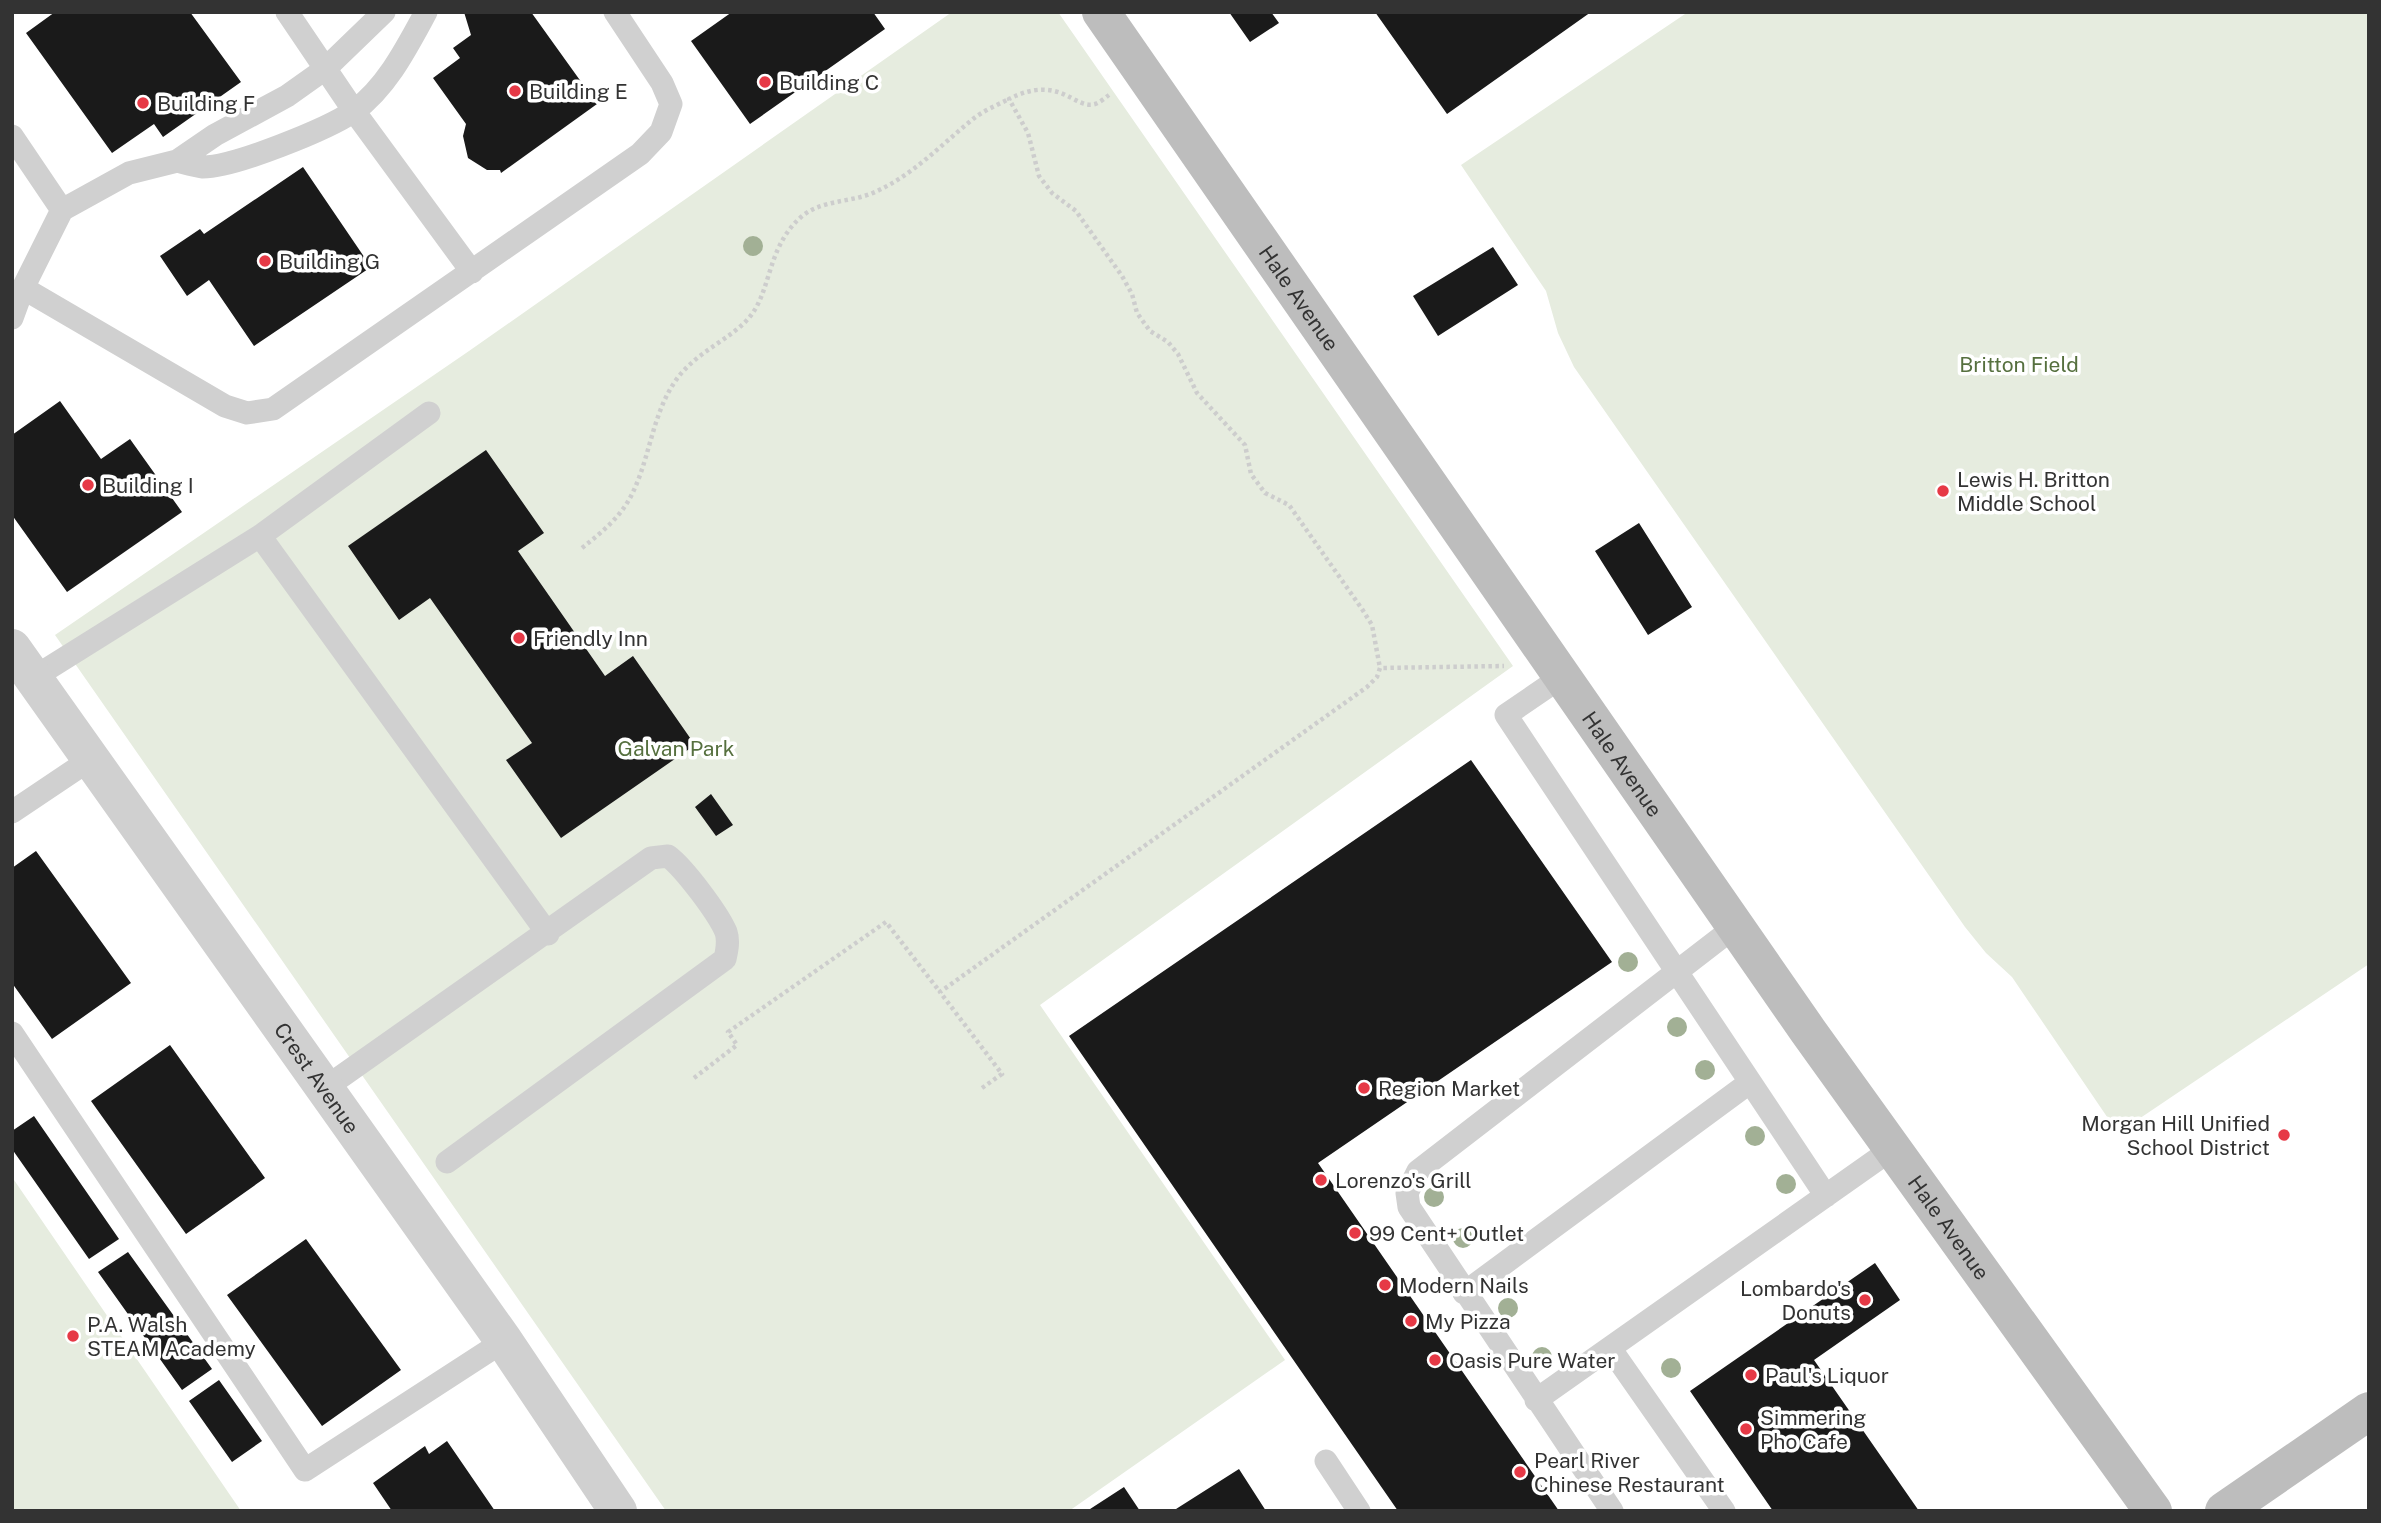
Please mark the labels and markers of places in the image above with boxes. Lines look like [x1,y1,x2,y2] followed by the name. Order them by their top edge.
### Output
[779,70,879,95] place label: Building C
[757,74,773,90] marker: Building C
[529,79,628,104] place label: Building E
[507,83,523,99] marker: Building E
[157,91,255,116] place label: Building F
[135,95,151,111] marker: Building F
[279,249,380,274] place label: Building G
[257,253,273,269] marker: Building G
[1957,467,2110,516] place label: Lewis H. Britton Middle School
[102,473,194,498] place label: Building I
[80,477,96,493] marker: Building I
[1935,483,1951,499] marker: Lewis H. Britton Middle School
[533,626,648,651] place label: Friendly Inn
[511,630,527,646] marker: Friendly Inn
[1378,1076,1520,1101] place label: Region Market
[1356,1080,1372,1096] marker: Region Market
[2081,1111,2270,1160] place label: Morgan Hill Unified School District
[2276,1127,2292,1143] marker: Morgan Hill Unified School District
[1335,1168,1472,1193] place label: Lorenzo's Grill
[1313,1172,1329,1188] marker: Lorenzo's Grill
[1369,1221,1524,1246] place label: 99 Cent+ Outlet
[1347,1225,1363,1241] marker: 99 Cent+ Outlet
[1399,1273,1529,1298] place label: Modern Nails
[1740,1276,1851,1325] place label: Lombardo's Donuts
[1377,1277,1393,1293] marker: Modern Nails
[1857,1292,1873,1308] marker: Lombardo's Donuts
[1425,1309,1511,1334] place label: My Pizza
[87,1312,256,1361] place label: P.A. Walsh STEAM Academy
[1403,1313,1419,1329] marker: My Pizza
[65,1328,81,1344] marker: P.A. Walsh STEAM Academy
[1449,1348,1616,1373] place label: Oasis Pure Water
[1427,1352,1443,1368] marker: Oasis Pure Water
[1765,1363,1889,1388] place label: Paul's Liquor
[1743,1367,1759,1383] marker: Paul's Liquor
[1760,1405,1866,1454] place label: Simmering Pho Cafe
[1738,1421,1754,1437] marker: Simmering Pho Cafe
[1534,1448,1725,1497] place label: Pearl River Chinese Restaurant
[1512,1464,1528,1480] marker: Pearl River Chinese Restaurant

